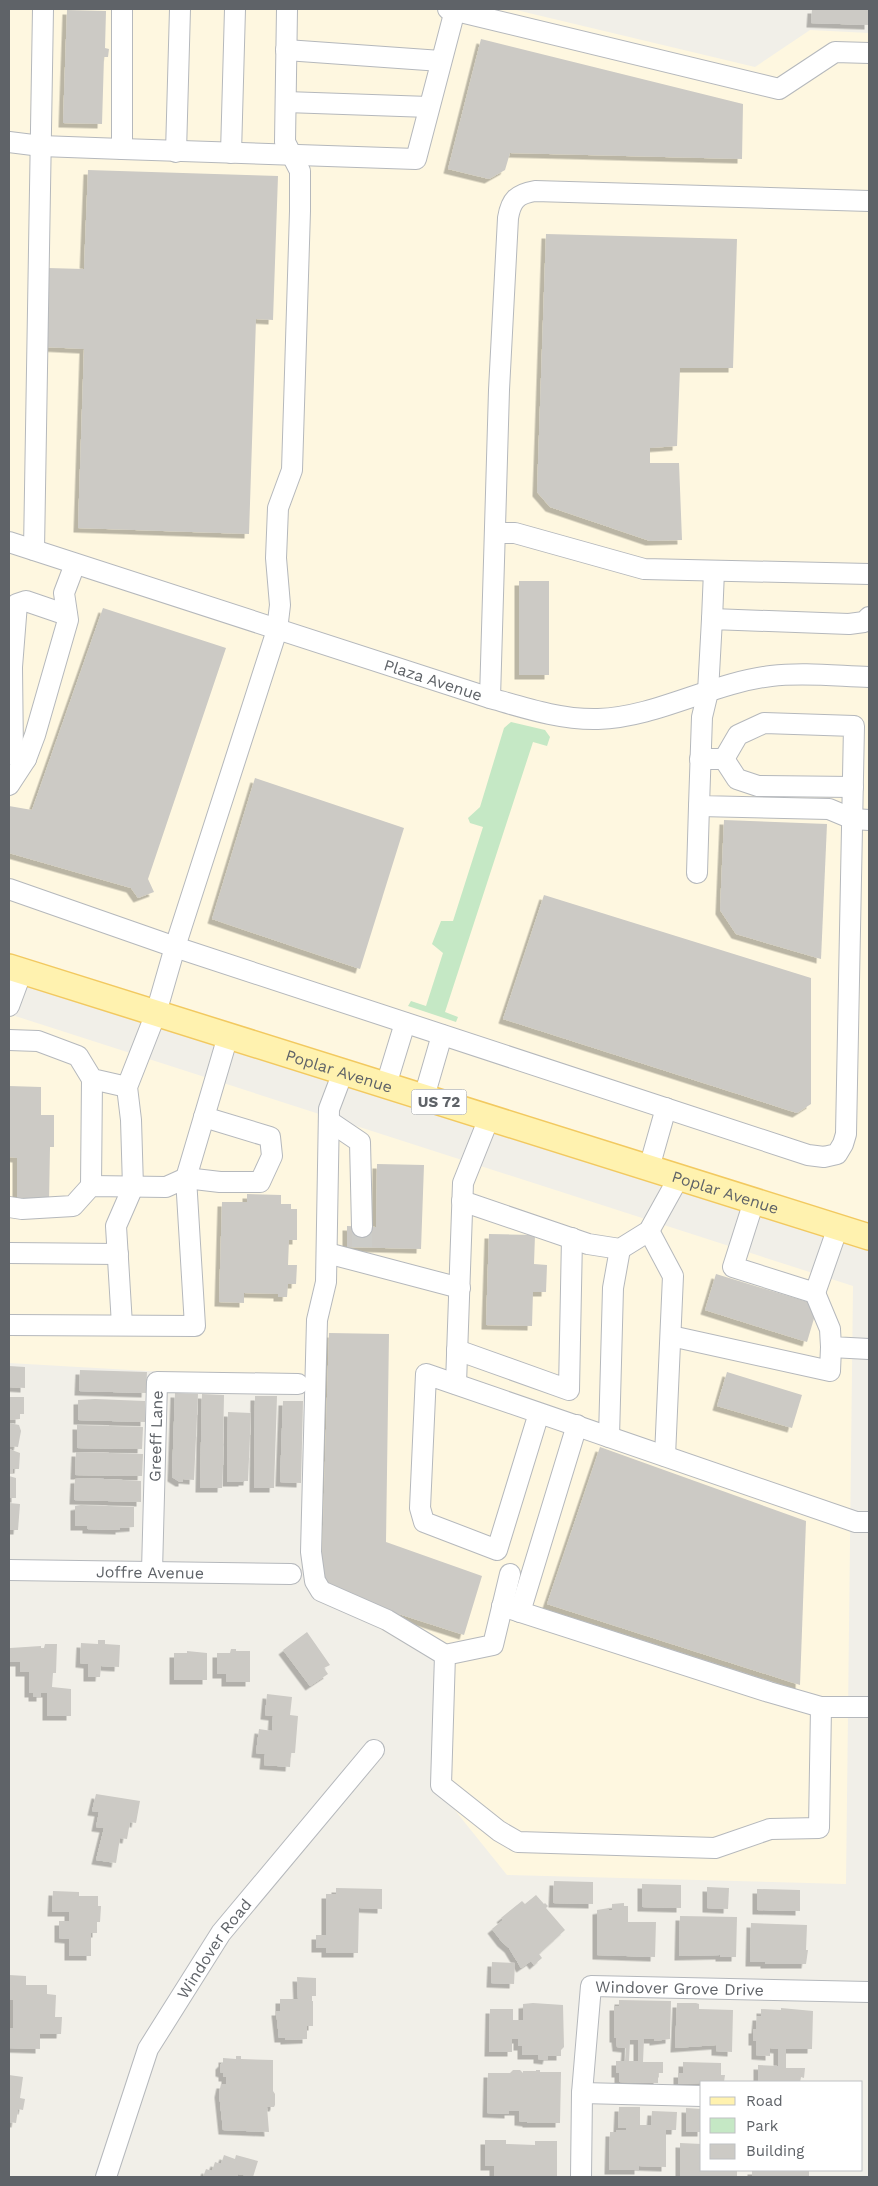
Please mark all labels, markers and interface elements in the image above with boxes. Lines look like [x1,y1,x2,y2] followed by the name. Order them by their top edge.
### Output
[382,655,485,704] street label: Plaza Avenue
[283,1045,395,1096] street label: Poplar Avenue
[412,1090,466,1114] road number: US 72
[670,1166,781,1218] street label: Poplar Avenue
[145,1390,166,1482] street label: Greeff Lane
[96,1562,204,1582] street label: Joffre Avenue
[173,1895,255,2002] street label: Windover Road
[595,1977,764,1999] street label: Windover Grove Drive
[700,2081,863,2171] legend
[746,2092,783,2110] text: Road
[746,2117,779,2135] text: Park
[746,2142,804,2160] text: Building

